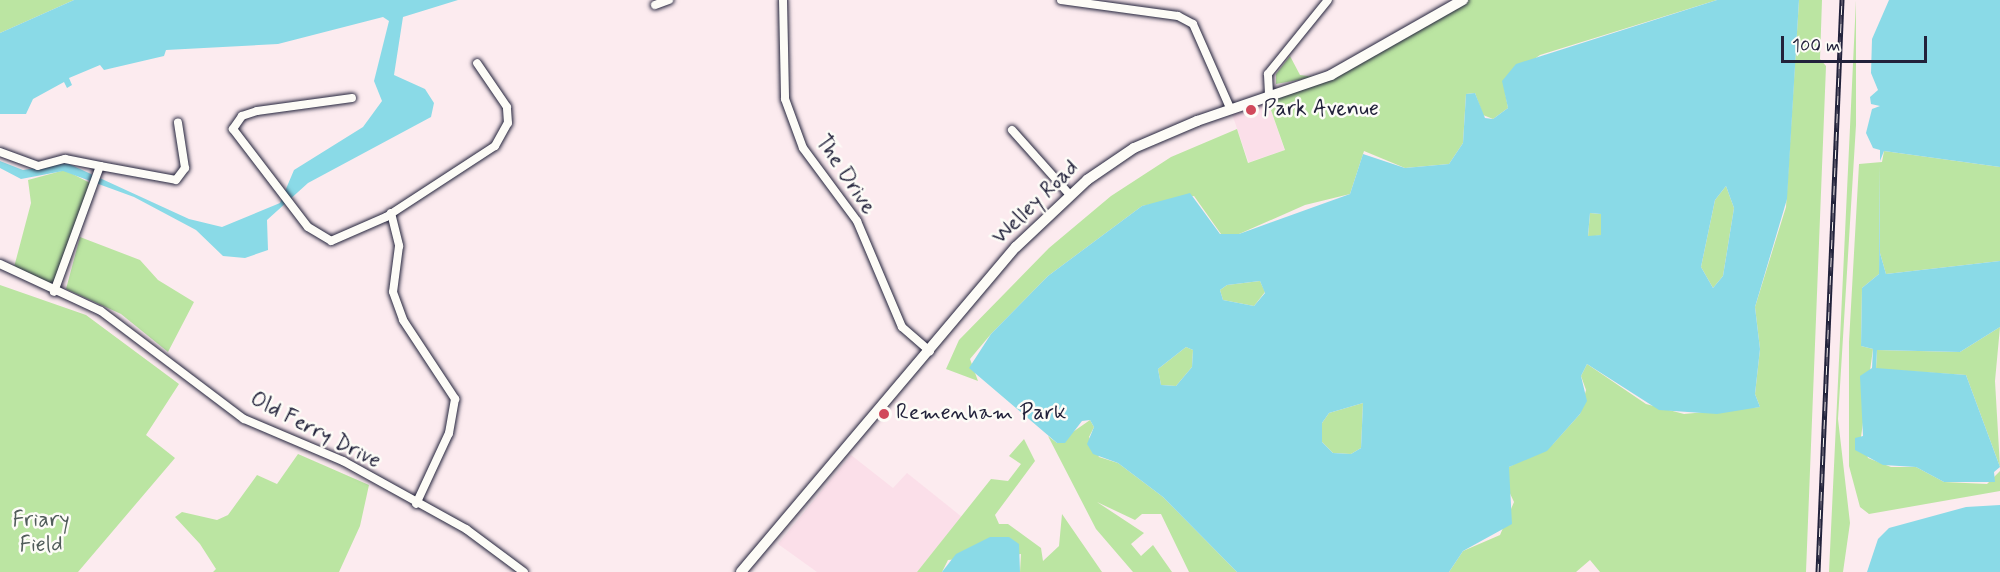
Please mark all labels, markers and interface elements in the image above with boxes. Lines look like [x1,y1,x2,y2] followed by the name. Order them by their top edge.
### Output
[1784,24,1930,62] scale bar
[1792,34,1840,58] text: 100 m
[1263,97,1382,123] place label: Park Avenue
[1244,103,1258,117] marker: Park Avenue
[810,131,880,219] street label: The Drive
[987,155,1085,251] street label: Welley Road
[245,387,385,475] street label: Old Ferry Drive
[896,401,1063,427] place label: Remenham Park
[877,407,891,421] marker: Remenham Park
[12,507,70,558] park label: Friary Field

